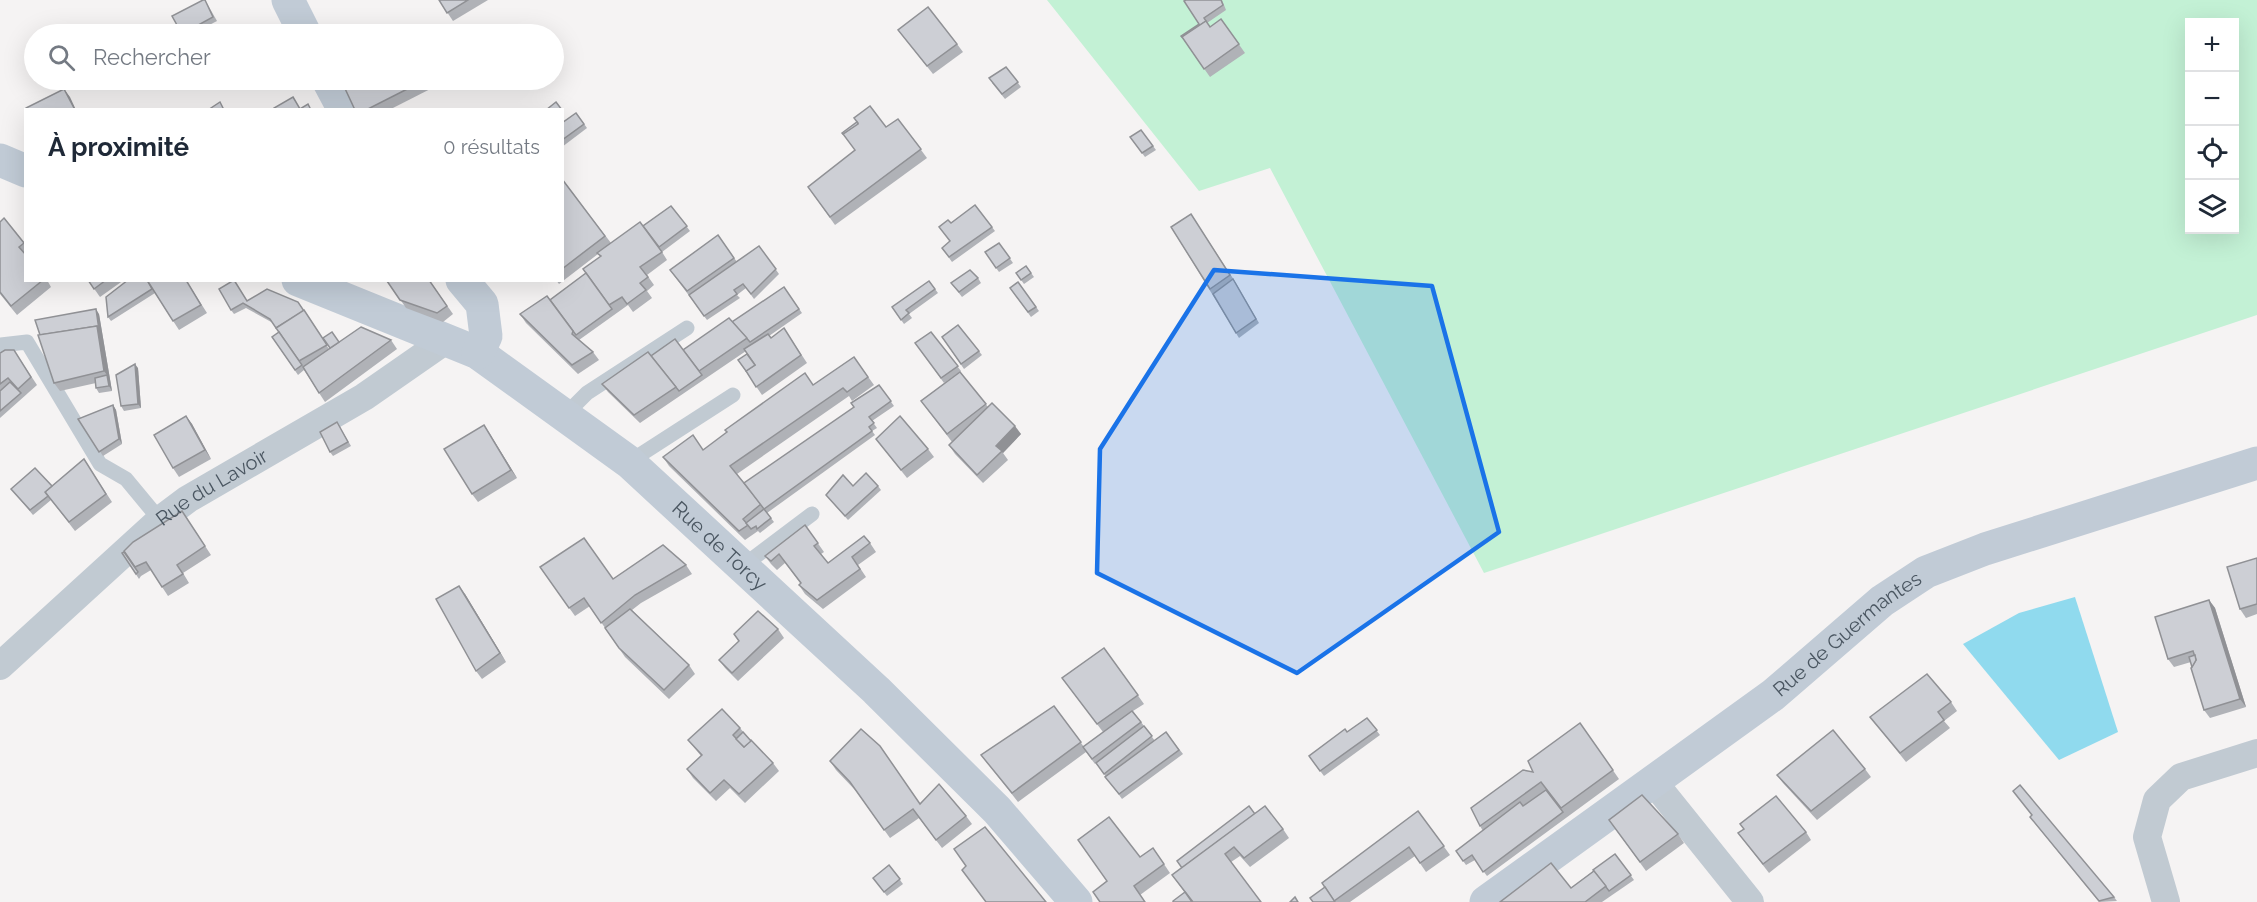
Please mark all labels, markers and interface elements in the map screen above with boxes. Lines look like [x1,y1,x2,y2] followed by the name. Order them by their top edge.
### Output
[2185,18,2239,234] map controls
[2185,18,2239,72] button: +
[24,24,564,90] search box
[45,41,78,74] icon: search
[93,44,211,70] text: Rechercher
[2185,72,2239,126] button: −
[2185,126,2239,180] button: locate
[48,132,189,162] text: À proximité
[443,135,540,159] text: 0 résultats
[2185,180,2239,234] button: layers
[151,444,272,531] street label: Rue du Lavoir
[667,496,772,596] street label: Rue de Torcy
[1768,566,1926,702] street label: Rue de Guermantes

